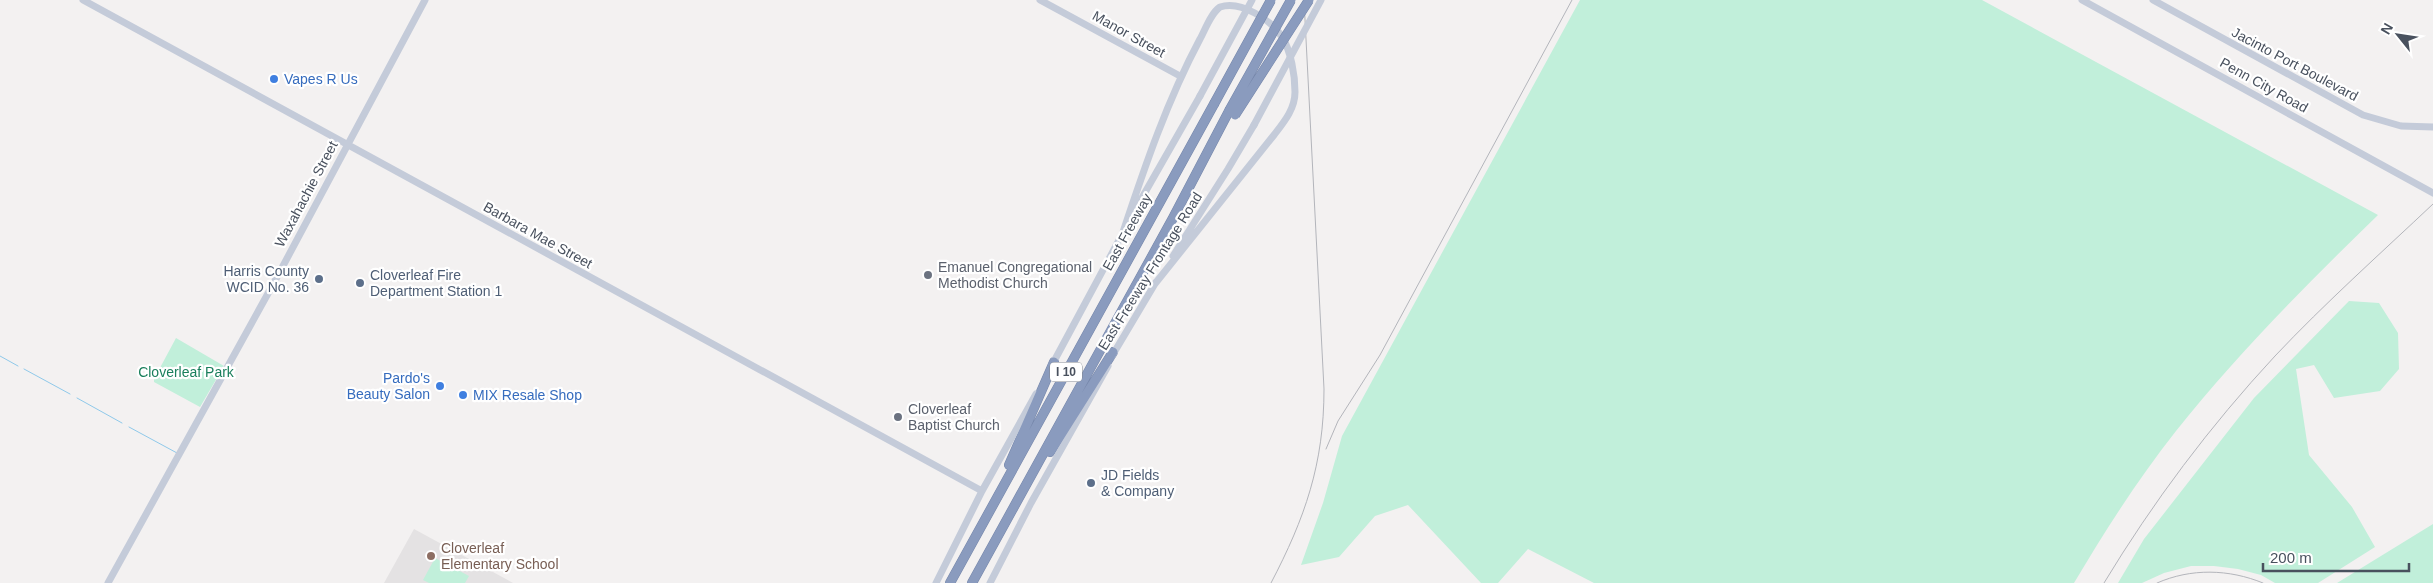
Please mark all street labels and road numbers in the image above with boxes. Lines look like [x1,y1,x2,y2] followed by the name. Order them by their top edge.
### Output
[1090,7,1168,61] street label: Manor Street
[2229,24,2361,104] street label: Jacinto Port Boulevard
[2217,54,2311,116] street label: Penn City Road
[271,138,341,250] street label: Waxahachie Street
[1095,189,1205,353] street label: East Freeway Frontage Road
[1099,191,1155,273] street label: East Freeway
[481,198,595,272] street label: Barbara Mae Street
[1050,362,1082,382] road number: I 10

